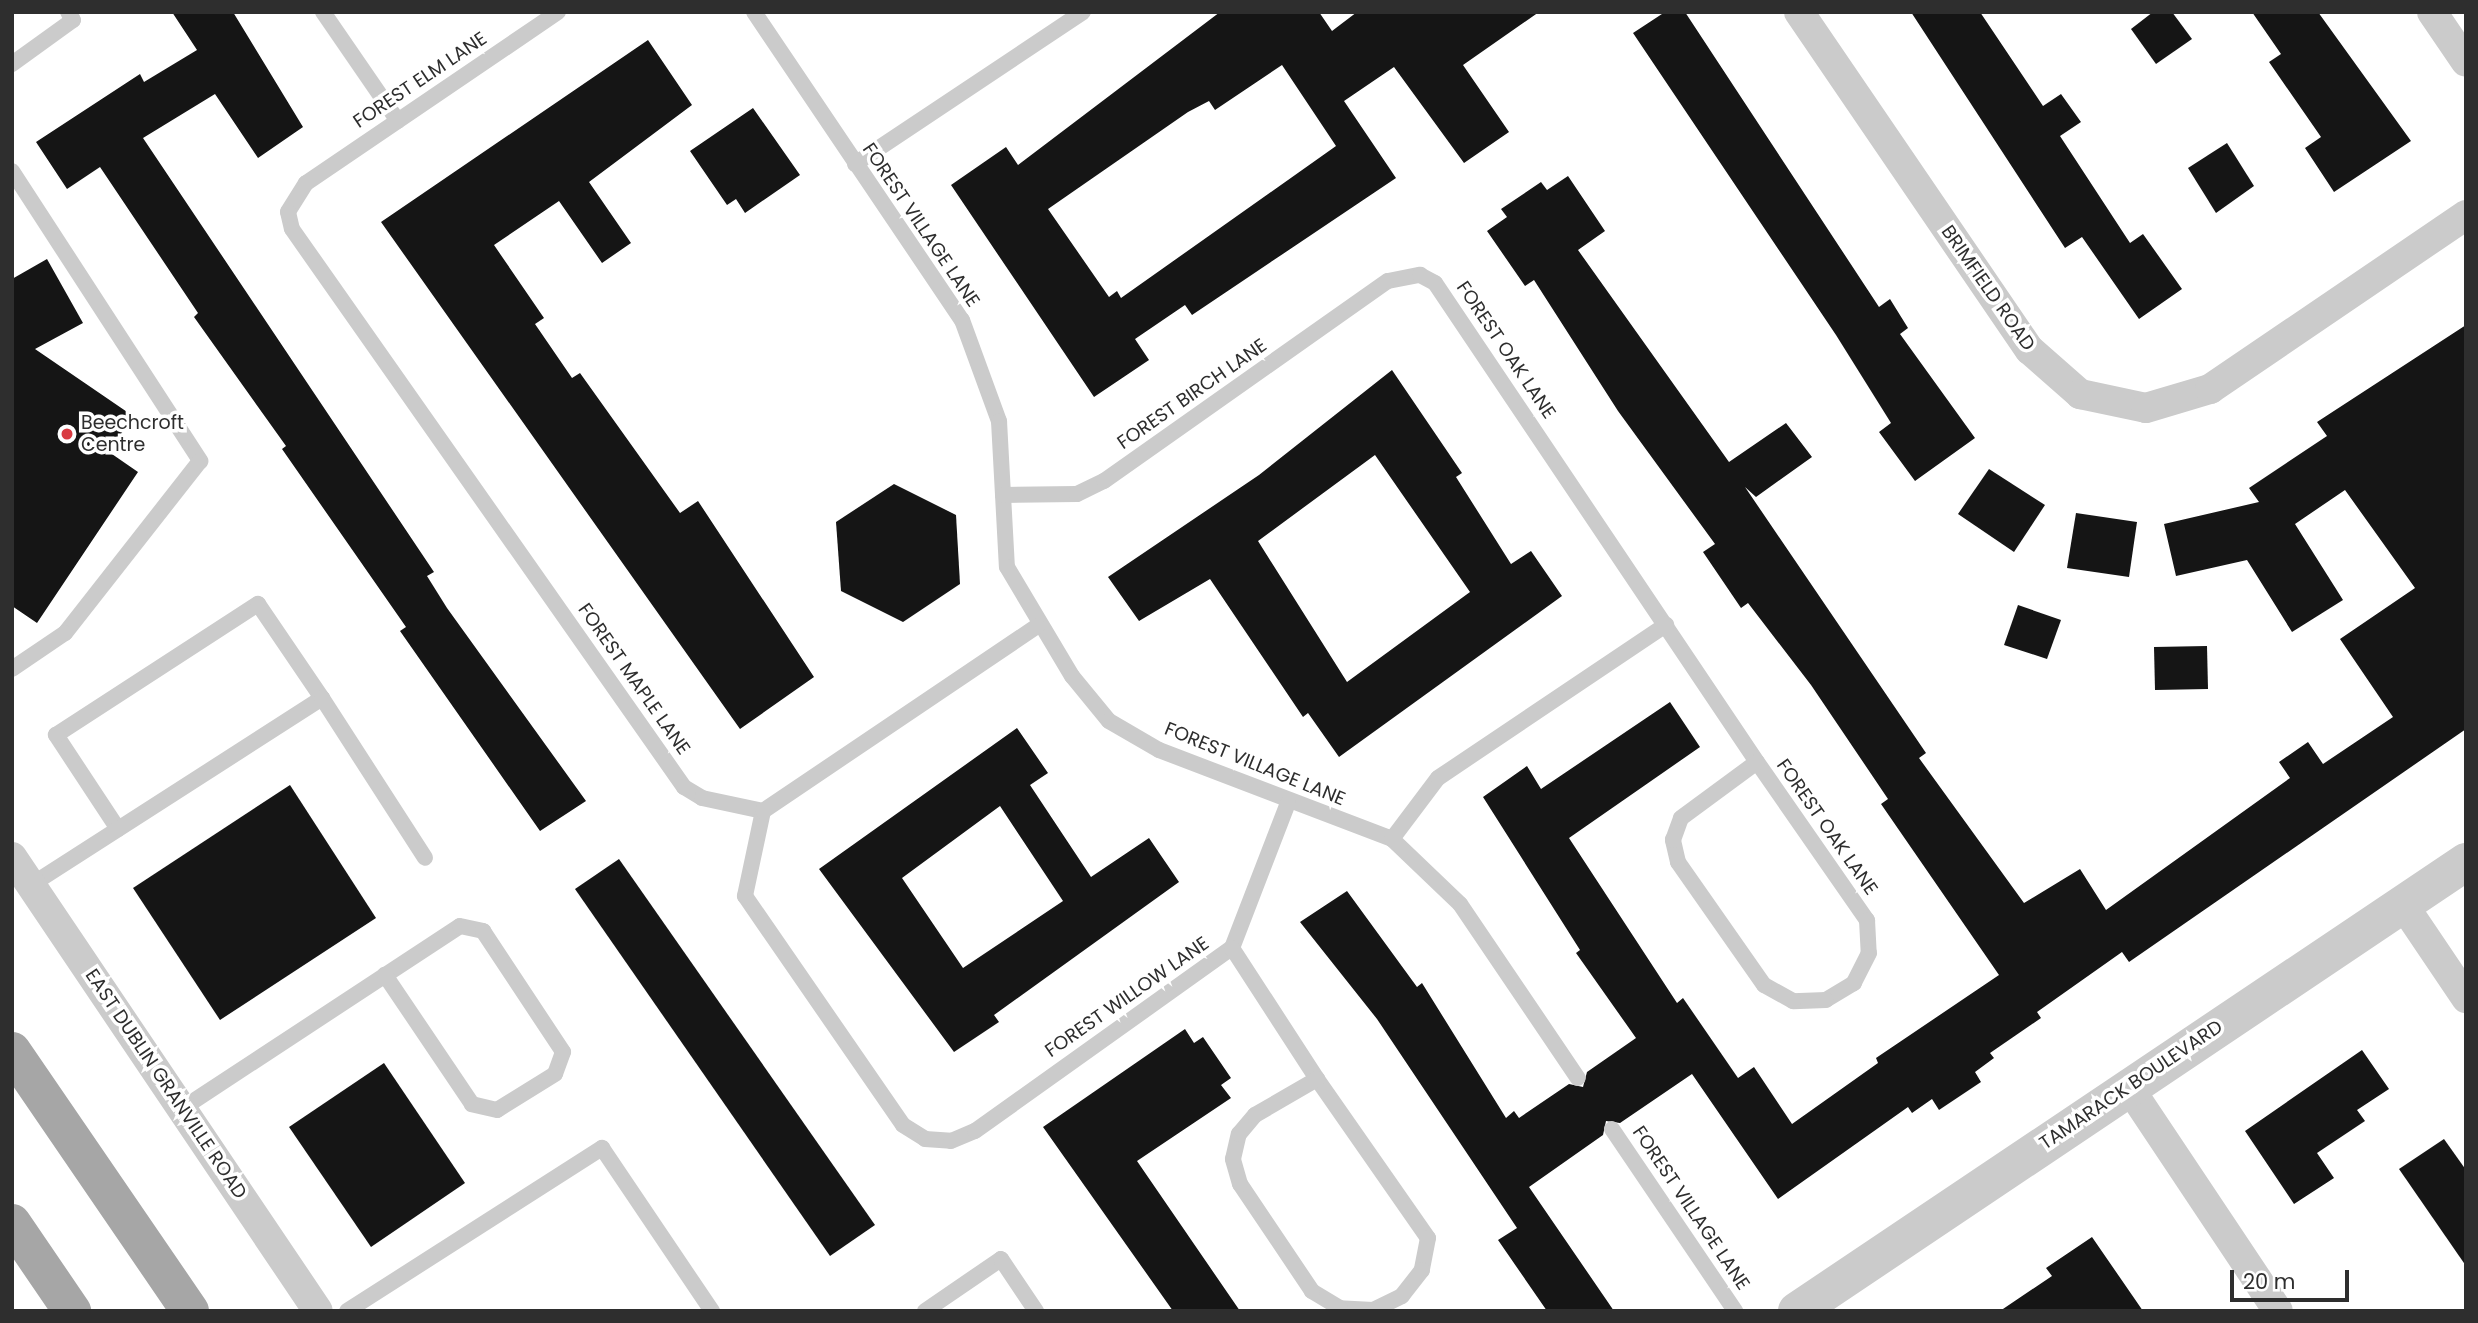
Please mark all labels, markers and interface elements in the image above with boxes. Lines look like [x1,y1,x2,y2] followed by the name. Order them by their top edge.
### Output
[349,27,491,133] street label: FOREST ELM LANE
[858,139,984,311] street label: FOREST VILLAGE LANE
[1936,221,2040,355] street label: BRIMFIELD ROAD
[1452,277,1560,423] street label: FOREST OAK LANE
[1113,334,1271,454] street label: FOREST BIRCH LANE
[81,412,184,456] place label: Beechcroft Centre
[59,426,75,442] marker: Beechcroft Centre
[573,599,695,759] street label: FOREST MAPLE LANE
[1161,717,1349,811] street label: FOREST VILLAGE LANE
[1772,755,1882,899] street label: FOREST OAK LANE
[1041,932,1213,1062] street label: FOREST WILLOW LANE
[80,965,252,1203] street label: EAST DUBLIN GRANVILLE ROAD
[2035,1015,2227,1155] street label: TAMARACK BOULEVARD
[1628,1122,1754,1294] street label: FOREST VILLAGE LANE
[2233,1256,2352,1300] scale bar
[2243,1267,2296,1296] text: 20 m

